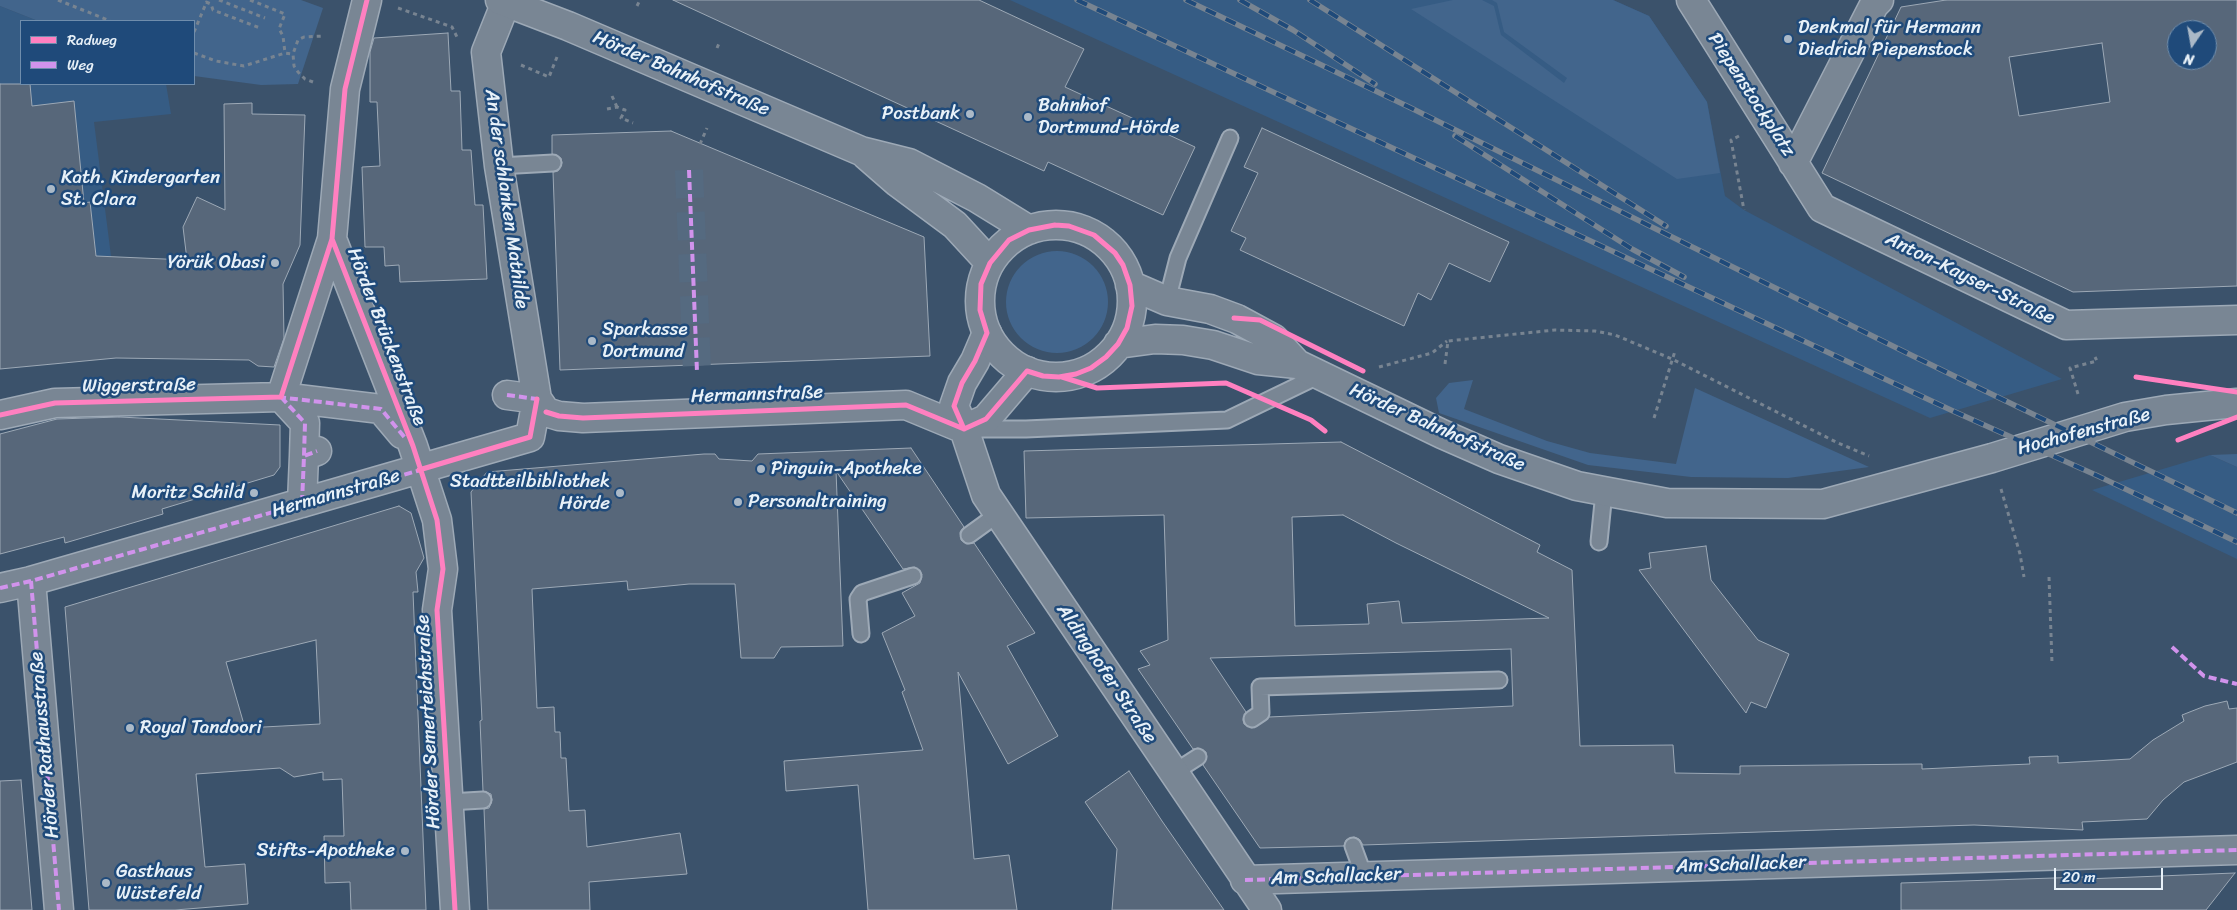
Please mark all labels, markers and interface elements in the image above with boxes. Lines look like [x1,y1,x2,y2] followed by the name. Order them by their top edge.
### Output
[1798,17,1981,61] place label: Denkmal für Hermann Diedrich Piepenstock
[20,20,195,85] legend
[2167,20,2217,70] north arrow
[589,26,773,122] street label: Hörder Bahnhofstraße
[67,27,117,53] text: Radweg
[1703,29,1799,161] street label: Piepenstockplatz
[1782,33,1794,45] marker: Denkmal für Hermann Diedrich Piepenstock
[2182,46,2196,72] text: N
[67,52,94,78] text: Weg
[479,88,533,310] street label: An der schlanken Mathilde
[1038,95,1180,139] place label: Bahnhof Dortmund-Hörde
[882,103,960,125] place label: Postbank
[964,108,976,120] marker: Postbank
[1022,111,1034,123] marker: Bahnhof Dortmund-Hörde
[61,167,220,211] place label: Kath. Kindergarten St. Clara
[45,183,57,195] marker: Kath. Kindergarten St. Clara
[1882,228,2058,330] street label: Anton-Kayser-Straße
[342,245,430,429] street label: Hörder Brückenstraße
[168,252,265,274] place label: Yörük Obasi
[269,257,281,269] marker: Yörük Obasi
[602,319,688,363] place label: Sparkasse Dortmund
[586,335,598,347] marker: Sparkasse Dortmund
[82,374,196,398] street label: Wiggerstraße
[1346,379,1528,477] street label: Hörder Bahnhofstraße
[690,381,824,409] street label: Hermannstraße
[2015,403,2153,461] street label: Hochofenstraße
[771,458,922,480] place label: Pinguin-Apotheke
[755,463,767,475] marker: Pinguin-Apotheke
[269,465,403,523] street label: Hermannstraße
[450,471,610,515] place label: Stadtteilbibliothek Hörde
[132,482,244,504] place label: Moritz Schild
[248,487,260,499] marker: Moritz Schild
[614,487,626,499] marker: Stadtteilbibliothek Hörde
[748,491,887,513] place label: Personaltraining
[732,496,744,508] marker: Personaltraining
[1051,600,1161,748] street label: Aldinghofer Straße
[412,614,446,830] street label: Hörder Semerteichstraße
[25,651,65,839] street label: Hörder Rathausstraße
[140,717,262,739] place label: Royal Tandoori
[124,722,136,734] marker: Royal Tandoori
[257,840,395,862] place label: Stifts-Apotheke
[399,845,411,857] marker: Stifts-Apotheke
[1676,851,1806,879] street label: Am Schallacker
[2057,858,2166,890] scale bar
[116,861,201,905] place label: Gasthaus Wüstefeld
[1271,863,1401,891] street label: Am Schallacker
[2062,864,2096,890] text: 20 m
[100,877,112,889] marker: Gasthaus Wüstefeld

